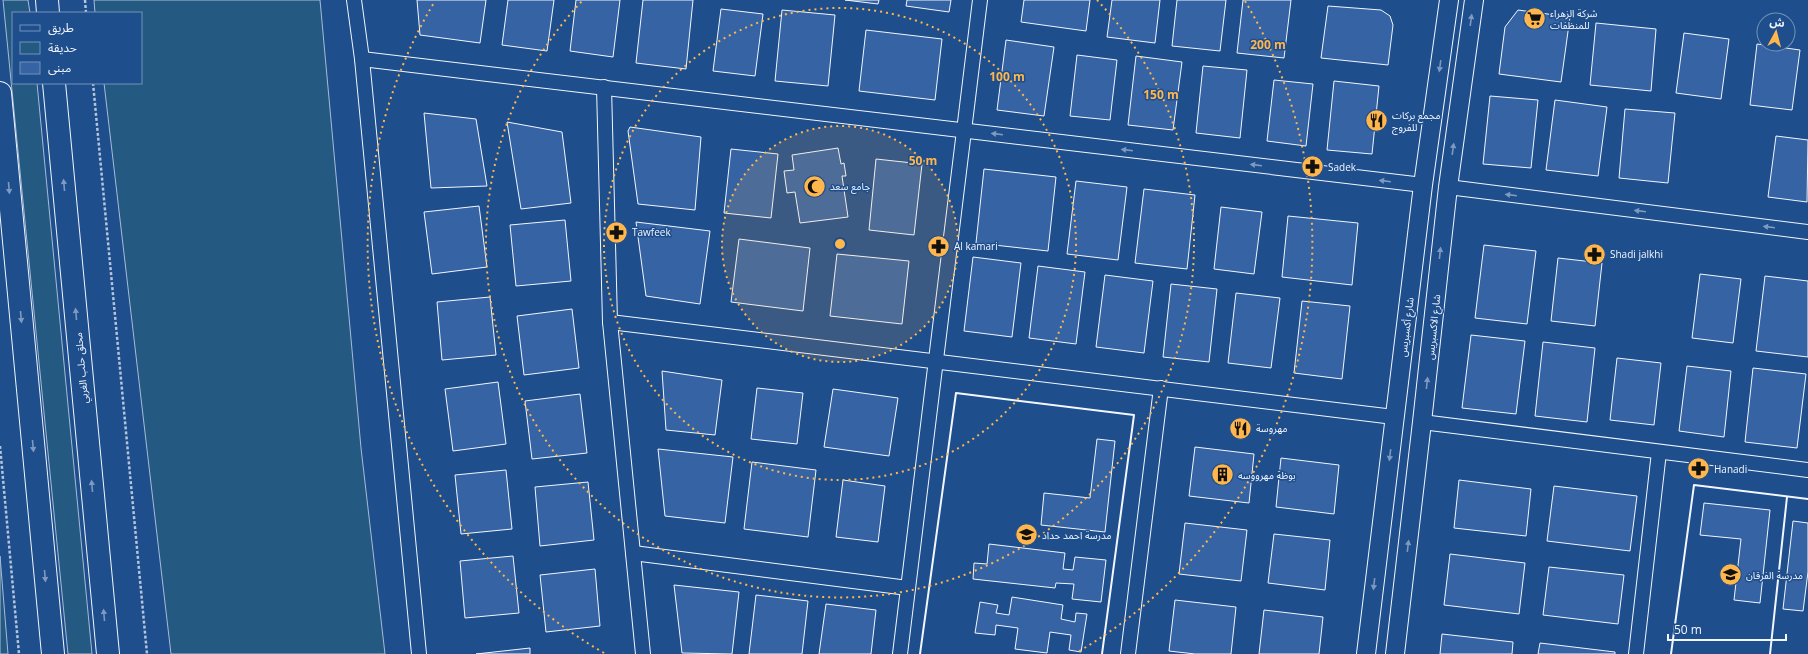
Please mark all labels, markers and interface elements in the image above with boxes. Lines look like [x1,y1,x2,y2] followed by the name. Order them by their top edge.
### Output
[1522,6,1548,32] supermarket icon: شركة الزهراء للمنظفات
[1550,6,1598,32] place label: شركة الزهراء للمنظفات
[12,12,142,84] legend
[1756,12,1796,52] north arrow
[1769,13,1786,30] text: ش
[1468,14,1474,26] one-way arrow
[48,19,74,36] text: طريق
[1250,36,1286,53] text: 200 m
[48,39,77,56] text: حديقة
[48,59,71,76] text: مبنى
[1437,60,1443,72] one-way arrow
[989,68,1025,85] text: 100 m
[1143,86,1179,103] text: 150 m
[1363,108,1389,134] restaurant icon: مجمع بركات للفروج
[1392,108,1441,135] place label: مجمع بركات للفروج
[991,131,1004,138] one-way arrow
[1450,143,1456,155] one-way arrow
[1121,147,1133,153] one-way arrow
[909,152,937,169] text: 50 m
[1300,154,1326,180] pharmacy icon: Sadek
[1328,160,1357,174] place label: Sadek
[1250,162,1262,168] one-way arrow
[802,173,828,199] mosque icon: جامع سعد
[1379,178,1391,184] one-way arrow
[61,179,67,191] one-way arrow
[830,179,870,194] place label: جامع سعد
[6,182,12,194] one-way arrow
[1505,192,1517,198] one-way arrow
[1634,208,1646,214] one-way arrow
[603,219,629,245] pharmacy icon: Tawfeek
[1763,224,1775,230] one-way arrow
[632,225,671,239] place label: Tawfeek
[925,233,951,259] pharmacy icon: Al kamari
[833,237,847,251] centre of rings
[954,239,998,253] place label: Al kamari
[1582,241,1608,267] pharmacy icon: Shadi jalkhi
[1437,247,1444,260] one-way arrow
[1610,247,1663,261] place label: Shadi jalkhi
[1423,293,1444,361] street label: شارع الاكسبريس
[1395,296,1418,358] street label: شارع أكسبريس
[73,308,80,321] one-way arrow
[18,311,24,323] one-way arrow
[71,332,92,404] street label: محلق حلب الغربي
[1423,377,1430,389] one-way arrow
[1228,415,1254,441] restaurant icon: مهروسة
[1256,421,1287,435] place label: مهروسة
[30,440,36,452] one-way arrow
[1387,449,1393,461] one-way arrow
[1686,456,1712,482] pharmacy icon: Hanadi
[1209,462,1235,488] building icon: بوظة مهرووسه
[1714,462,1747,476] place label: Hanadi
[1238,468,1296,482] place label: بوظة مهرووسه
[89,480,96,492] one-way arrow
[1014,522,1040,548] school or university icon: مدرسة احمد حداد
[1042,528,1112,542] place label: مدرسة احمد حداد
[1404,540,1411,552] one-way arrow
[1717,562,1743,588] school or university icon: مدرسة الفرقان
[1746,568,1803,582] place label: مدرسة الفرقان
[42,570,49,582] one-way arrow
[1371,578,1378,590] one-way arrow
[101,609,108,621] one-way arrow
[1668,616,1786,642] scale bar
[1674,621,1702,638] text: 50 m

